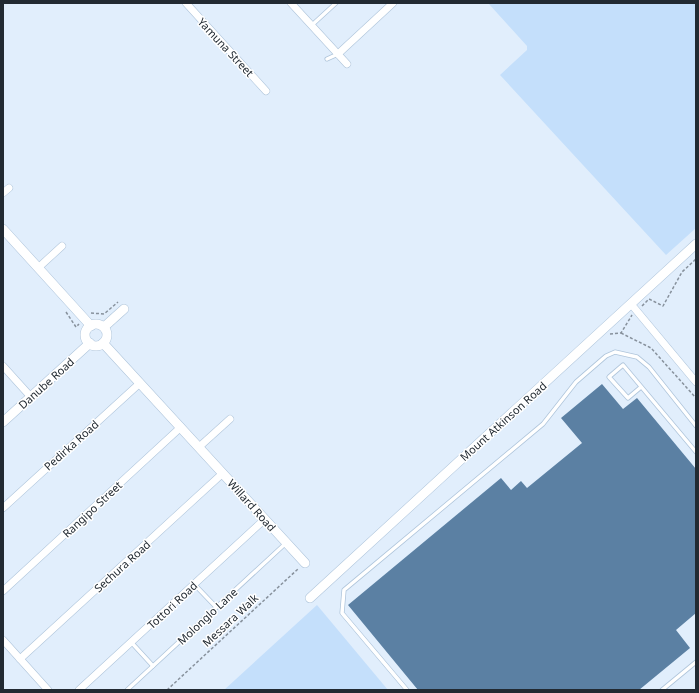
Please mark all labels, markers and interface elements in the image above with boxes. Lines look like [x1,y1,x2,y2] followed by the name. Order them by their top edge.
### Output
[195,14,257,80] street label: Yamuna Street
[15,354,77,412] street label: Danube Road
[457,378,549,464] street label: Mount Atkinson Road
[41,417,101,473] street label: Pedirka Road
[225,476,279,534] street label: Willard Road
[59,477,125,541] street label: Rangipo Street
[91,537,153,595] street label: Sechura Road
[144,578,200,632] street label: Tottori Road
[174,584,240,648] street label: Molonglo Lane
[199,590,261,650] street label: Messara Walk

